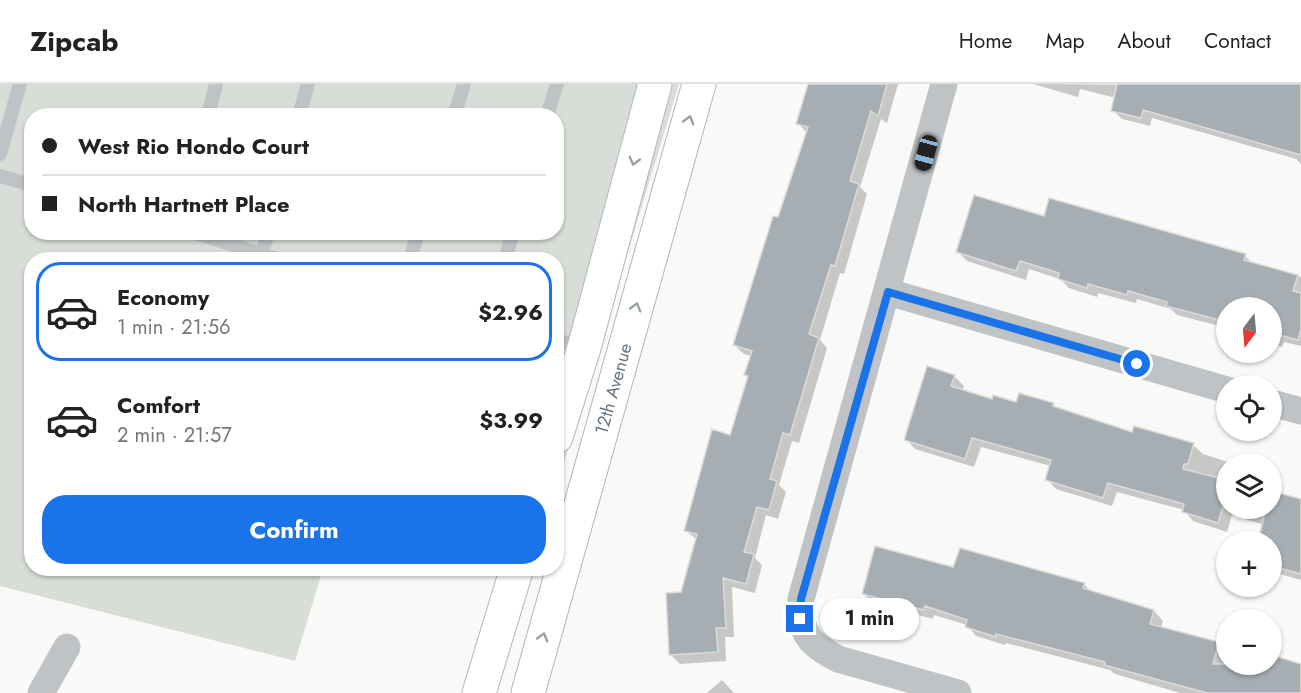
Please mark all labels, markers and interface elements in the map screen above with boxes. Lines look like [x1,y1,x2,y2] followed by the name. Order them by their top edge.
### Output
[30,21,119,62] text: Zipcab
[959,26,1012,56] text: Home
[1045,26,1085,56] text: Map
[1118,26,1171,56] text: About
[1204,26,1271,56] text: Contact
[682,115,694,126] one-way arrow
[78,130,309,162] text: West Rio Hondo Court
[913,133,939,173] car
[629,155,641,166] one-way arrow
[78,188,290,220] text: North Hartnett Place
[117,281,209,313] text: Economy
[45,285,99,339] icon: car
[478,296,543,328] text: $2.96
[1216,297,1282,363] north arrow
[1216,297,1282,675] map controls
[629,303,641,313] one-way arrow
[117,313,230,342] text: 1 min · 21:56
[588,340,639,437] street label: 12th Avenue
[1123,350,1150,377] route start
[1216,375,1282,441] button: locate
[117,389,200,421] text: Comfort
[45,393,99,447] icon: car
[479,404,543,436] text: $3.99
[117,421,232,450] text: 2 min · 21:57
[1216,453,1282,519] button: layers
[42,495,546,564] button: Confirm
[1216,531,1282,597] button: +
[821,598,920,640] callout: 1 min
[845,604,894,633] text: 1 min
[786,605,813,632] route end
[1216,609,1282,675] button: −
[536,632,549,642] one-way arrow

